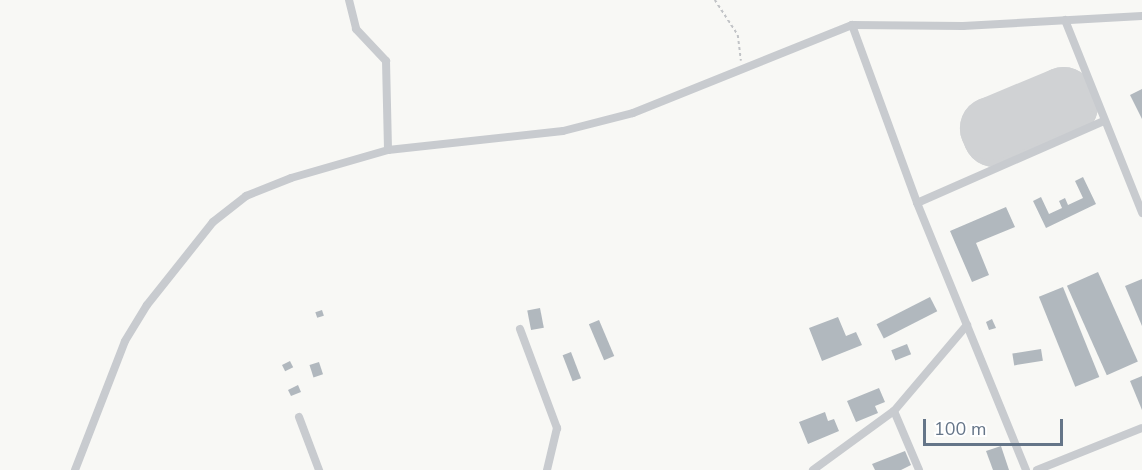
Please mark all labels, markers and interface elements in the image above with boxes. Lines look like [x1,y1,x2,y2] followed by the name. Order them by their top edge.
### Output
[926,407,1066,445] scale bar
[934,417,986,441] text: 100 m

